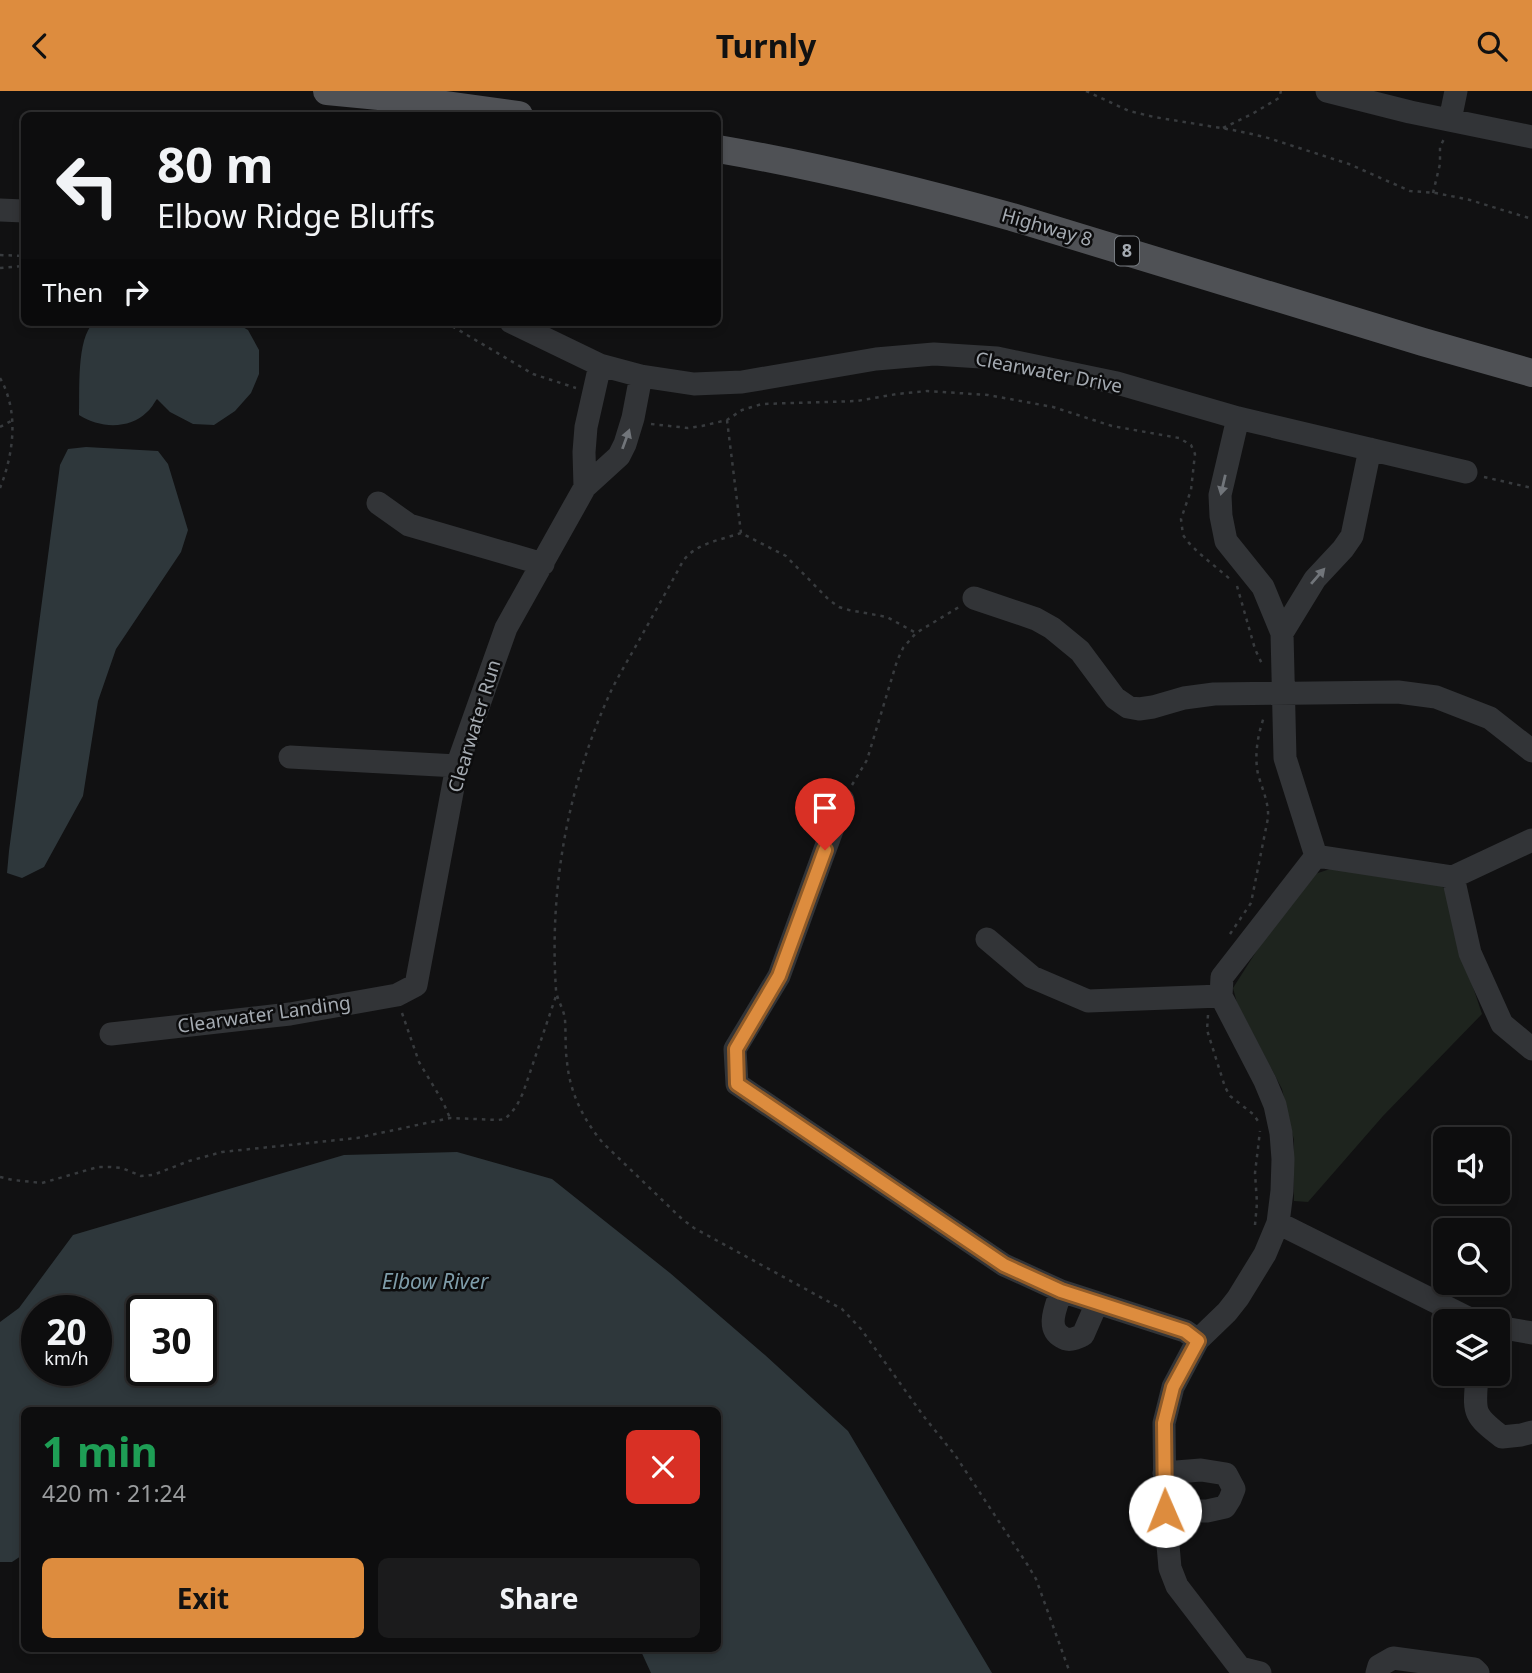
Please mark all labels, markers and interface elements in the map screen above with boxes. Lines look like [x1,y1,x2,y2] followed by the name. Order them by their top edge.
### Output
[716,24,816,67] text: Turnly
[21,27,59,65] icon: back
[1473,27,1511,65] icon: search
[157,131,274,197] text: 80 m
[42,140,133,231] icon: left
[157,194,435,237] text: Elbow Ridge Bluffs
[998,202,1096,252] street label: Highway 8
[1115,237,1139,265] road number: 8
[117,273,155,311] icon: right
[42,274,103,310] text: Then
[973,345,1125,399] street label: Clearwater Drive
[621,428,632,449] one-way arrow
[1217,474,1228,496] one-way arrow
[1311,567,1326,585] one-way arrow
[441,657,507,795] street label: Clearwater Run
[795,778,855,850] pin
[806,789,844,827] icon: arrive
[176,989,352,1039] street label: Clearwater Landing
[1433,1127,1510,1386] map controls
[1433,1127,1510,1204] button: sound
[1433,1218,1510,1295] button: search
[382,1267,490,1295] water label: Elbow River
[126,1295,217,1386] speed limit sign: 30
[46,1308,87,1355] text: 20
[1433,1309,1510,1386] button: layers
[44,1346,89,1370] text: km/h
[42,1422,158,1479] text: 1 min
[626,1430,700,1504] button: close
[1128,1474,1202,1548] position arrow
[42,1477,186,1509] text: 420 m · 21:24
[42,1558,364,1638] button: Exit
[378,1558,700,1638] button: Share

